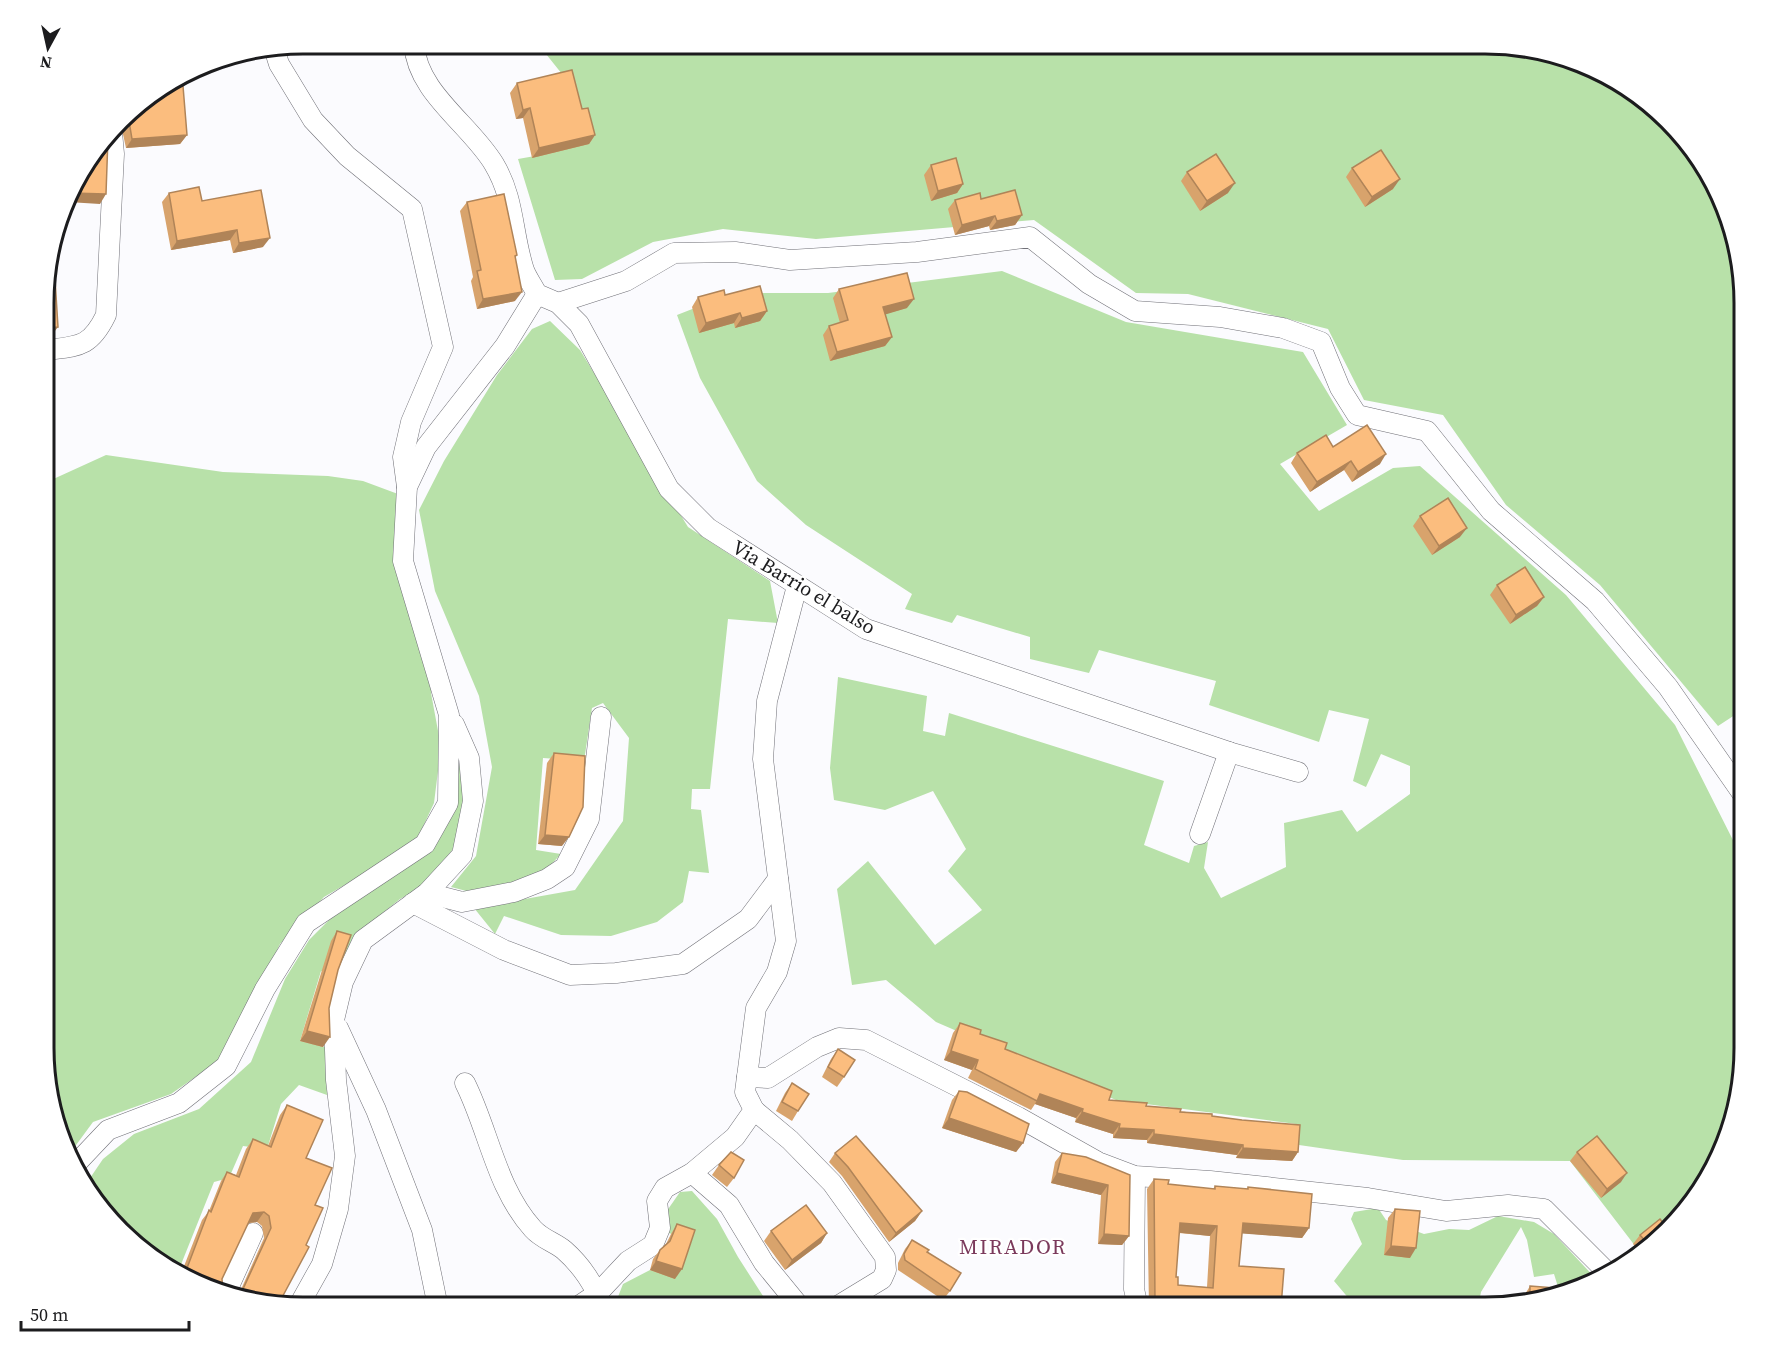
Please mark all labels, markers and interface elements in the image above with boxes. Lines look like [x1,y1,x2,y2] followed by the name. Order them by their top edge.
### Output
[18,18,78,78] north arrow
[38,51,53,75] text: N
[727,533,881,641] street label: Via Barrio el balso
[959,1232,1067,1261] district label: MIRADOR
[21,1294,189,1332] scale bar
[30,1302,68,1327] text: 50 m

